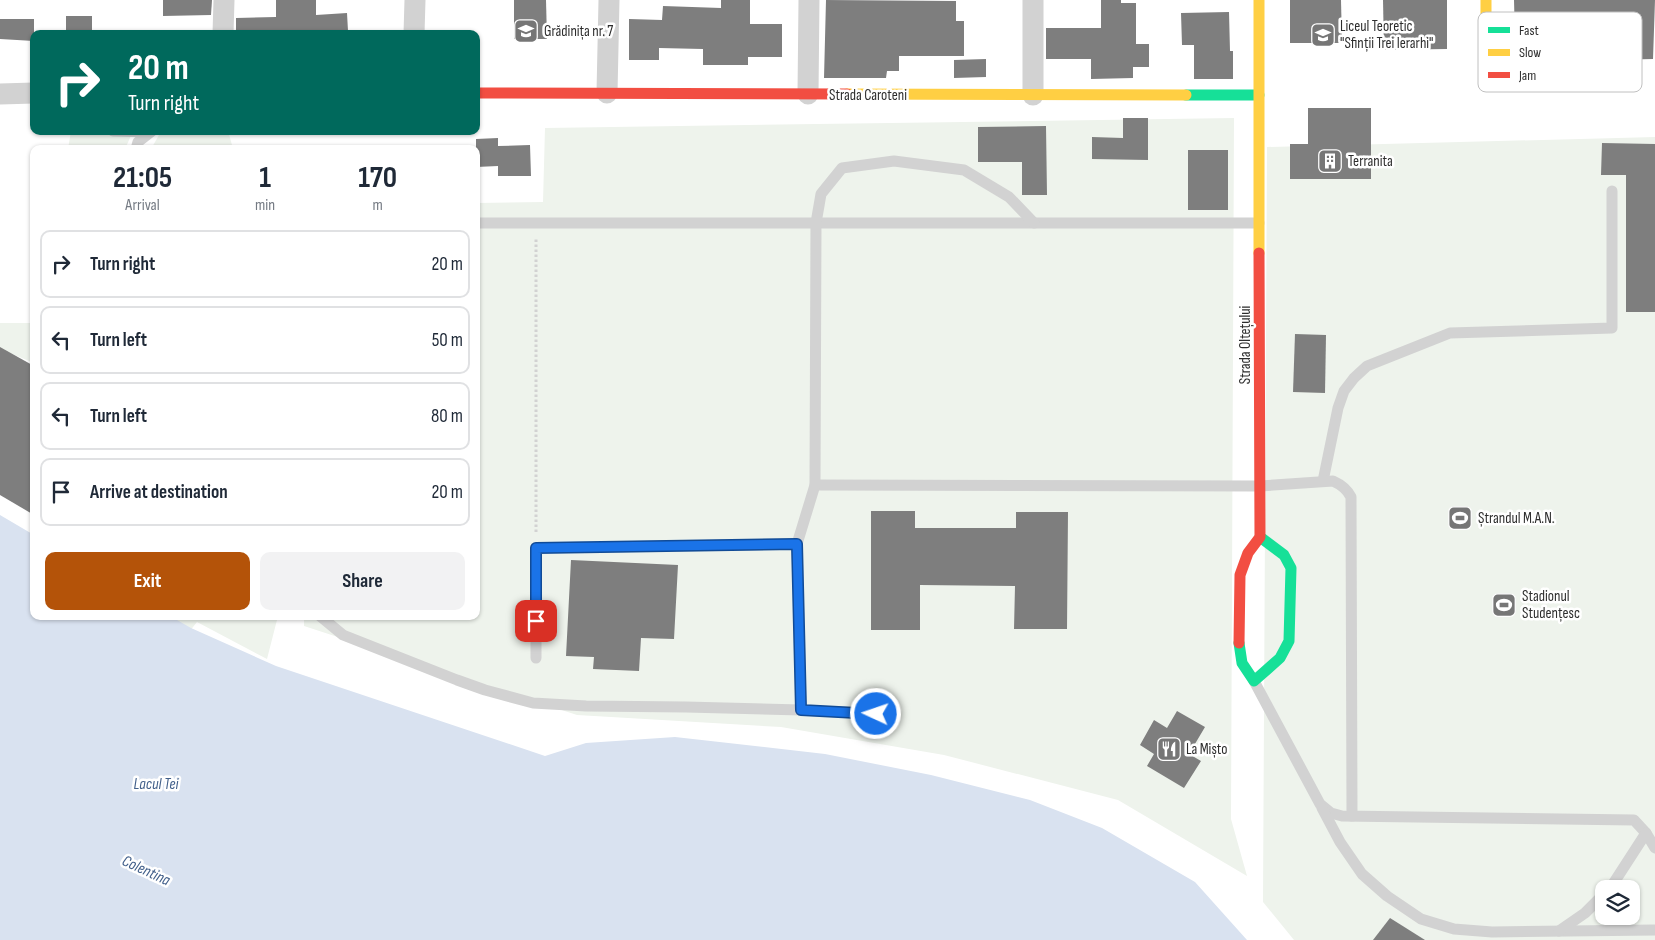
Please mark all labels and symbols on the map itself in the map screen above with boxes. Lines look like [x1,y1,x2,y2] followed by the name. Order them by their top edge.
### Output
[1478,12,1642,92] legend
[1340,17,1433,53] place label: Liceul Teoretic "Sfinții Trei Ierarhi"
[513,18,539,44] school or university icon: Grădinița nr. 7
[544,22,613,41] place label: Grădinița nr. 7
[1310,22,1336,48] school or university icon: Liceul Teoretic "Sfinții Trei Ierarhi"
[1519,22,1539,39] text: Fast
[1519,44,1541,61] text: Slow
[1518,67,1536,84] text: Jam
[829,86,907,105] street label: Strada Caroteni
[1317,148,1343,174] building icon: Terranita
[1348,152,1393,171] place label: Terranita
[1236,306,1255,384] street label: Strada Oltețului
[1447,505,1473,531] sports icon: Ștrandul M.A.N.
[1478,509,1555,528] place label: Ștrandul M.A.N.
[1522,587,1580,623] place label: Stadionul Studențesc
[1491,592,1517,618] sports icon: Stadionul Studențesc
[515,600,557,642] pin
[849,687,901,739] position arrow
[1156,736,1182,762] restaurant icon: La Mișto
[1186,740,1227,759] place label: La Mișto
[134,775,179,794] water label: Lacul Tei
[119,852,173,891] water label: Colentina

